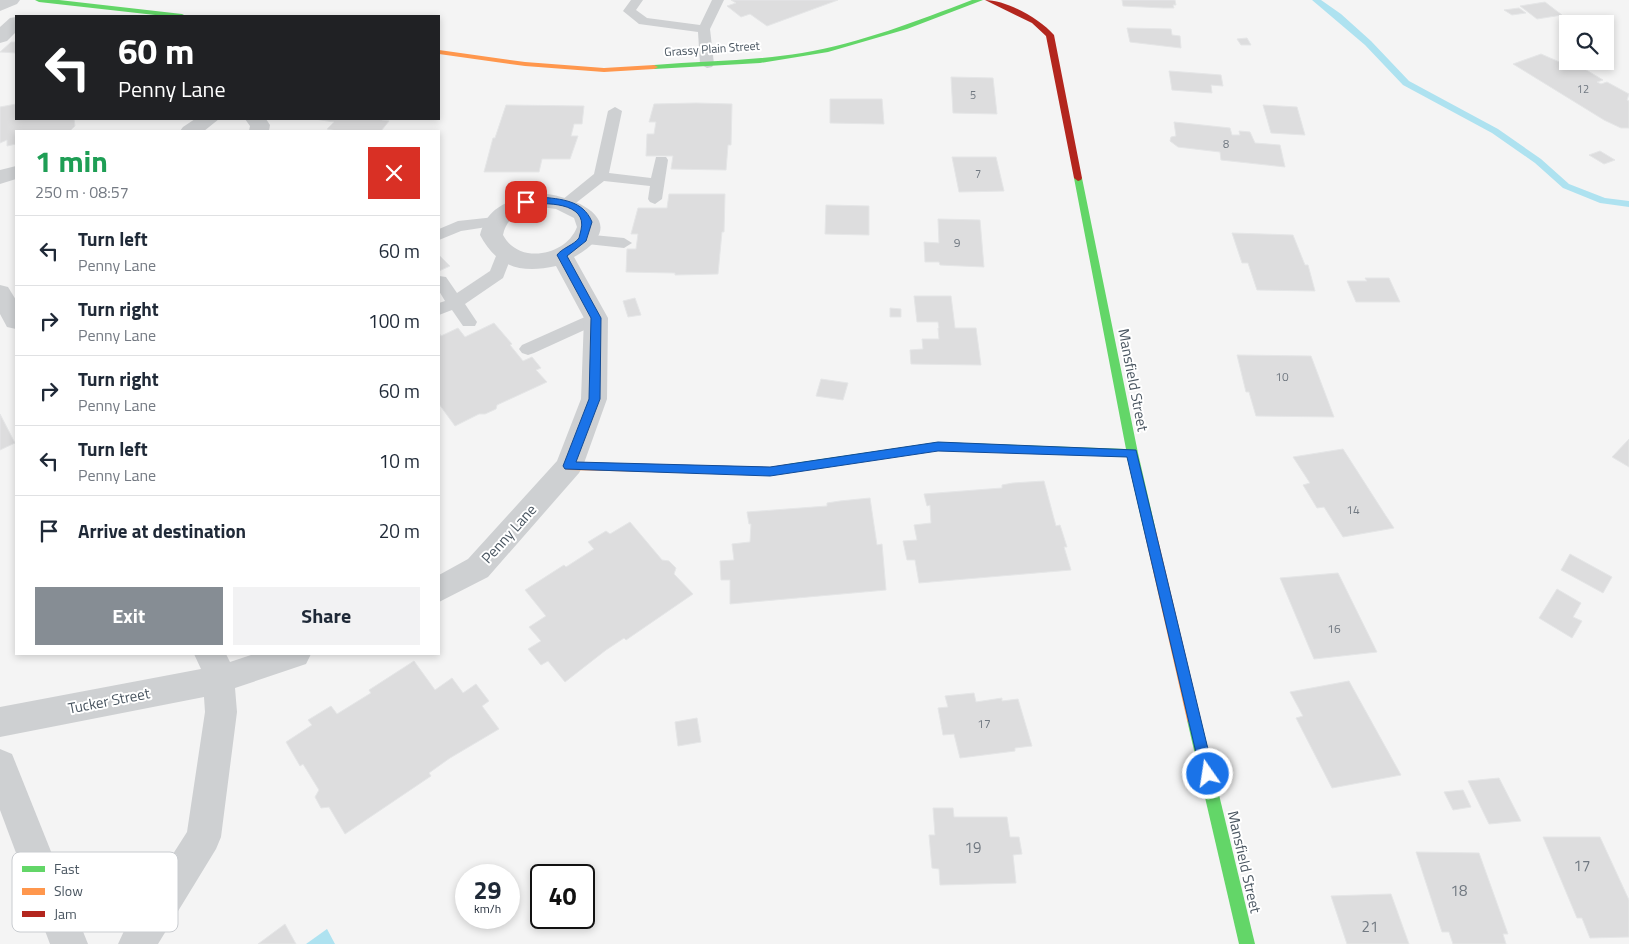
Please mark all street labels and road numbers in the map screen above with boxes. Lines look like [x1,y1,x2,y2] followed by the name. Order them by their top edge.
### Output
[664,36,761,61] street label: Grassy Plain Street
[1112,326,1155,434] street label: Mansfield Street
[476,499,542,569] street label: Penny Lane
[66,681,152,720] street label: Tucker Street
[1222,808,1268,916] street label: Mansfield Street

